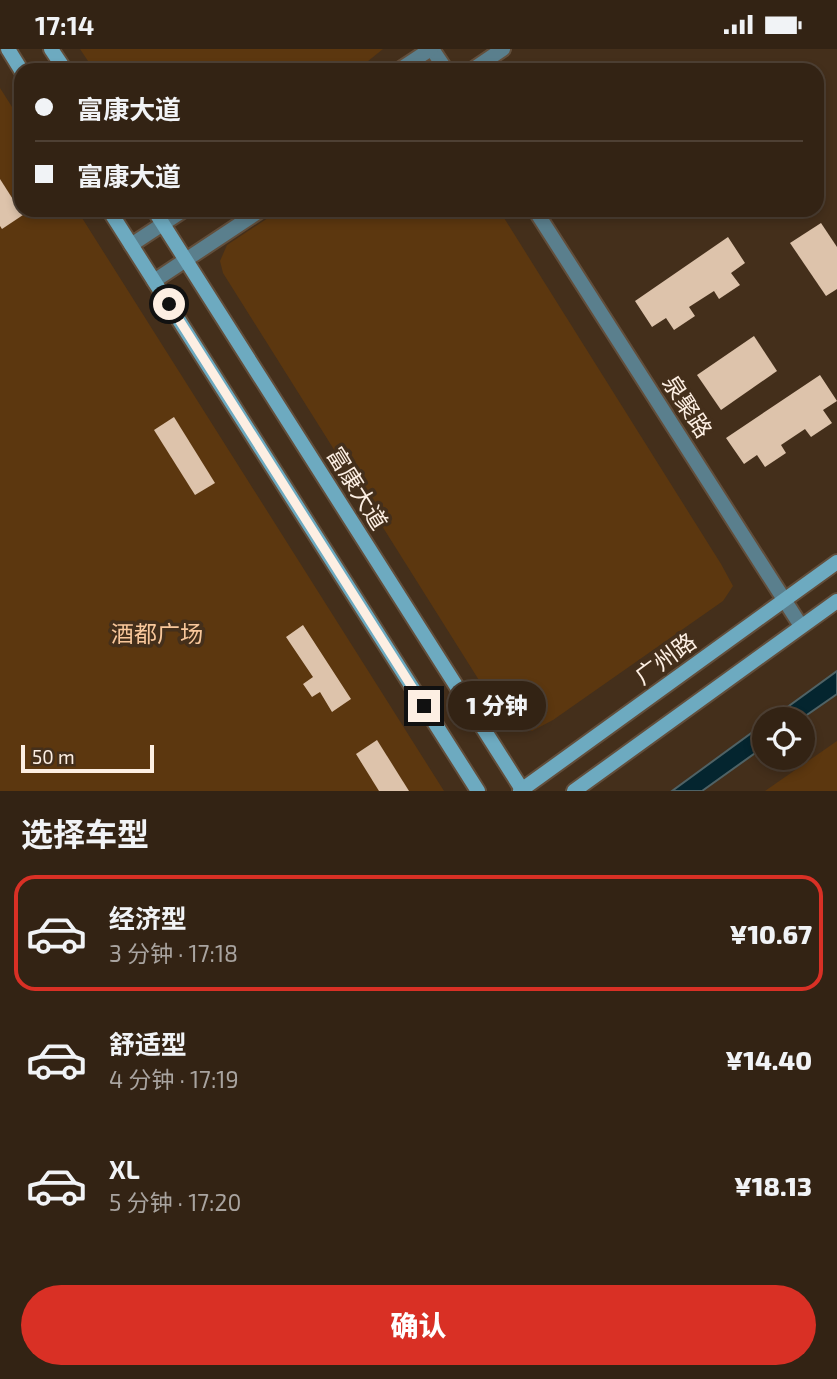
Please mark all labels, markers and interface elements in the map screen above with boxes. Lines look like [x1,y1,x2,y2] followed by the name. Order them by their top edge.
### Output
[35,9,94,40] text: 17:14
[77,93,181,124] text: 富康大道
[77,160,181,191] text: 富康大道
[153,288,185,320] route start
[657,369,719,443] street label: 泉聚路
[322,442,394,534] street label: 富康大道
[111,619,203,647] park label: 酒都广场
[629,626,701,690] street label: 广州路
[448,681,546,731] callout: 1 分钟
[408,690,440,722] route end
[466,691,528,719] text: 1 分钟
[752,707,815,770] map controls
[752,707,815,770] button: locate
[21,742,154,774] scale bar
[32,745,75,768] text: 50 m
[21,814,149,852] text: 选择车型
[25,902,88,965] icon: car
[109,902,187,933] text: 经济型
[729,918,812,949] text: ¥10.67
[109,939,238,967] text: 3 分钟 · 17:18
[25,1028,88,1091] icon: car
[109,1028,187,1059] text: 舒适型
[725,1044,812,1075] text: ¥14.40
[109,1065,239,1093] text: 4 分钟 · 17:19
[109,1153,140,1184] text: XL
[25,1154,88,1217] icon: car
[734,1170,812,1201] text: ¥18.13
[109,1188,241,1216] text: 5 分钟 · 17:20
[21,1285,816,1365] button: 确认

